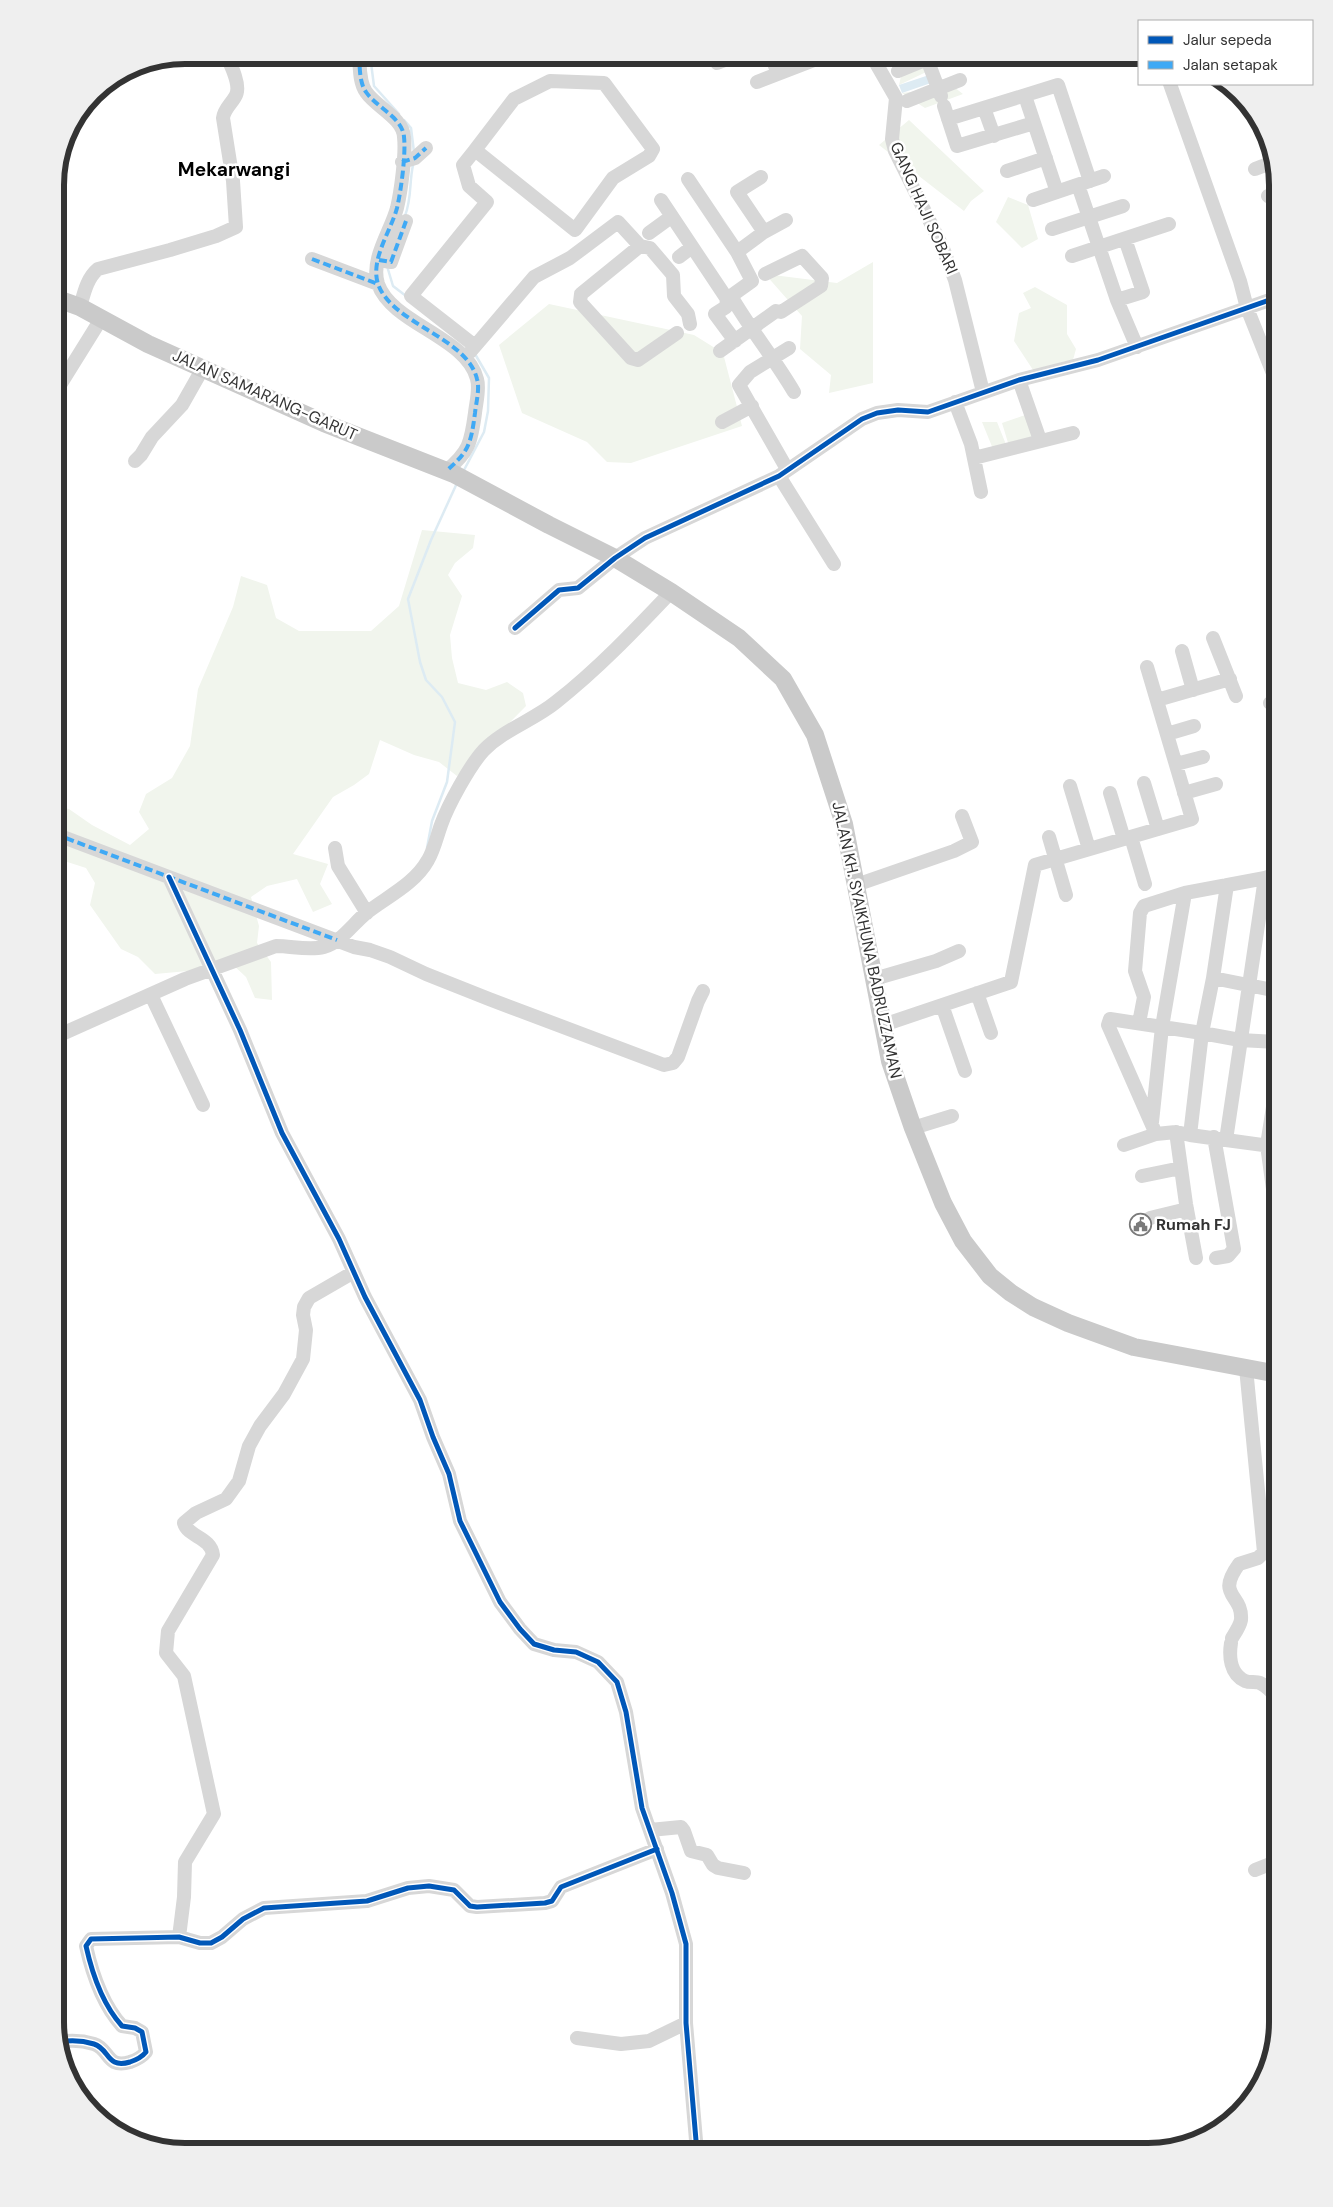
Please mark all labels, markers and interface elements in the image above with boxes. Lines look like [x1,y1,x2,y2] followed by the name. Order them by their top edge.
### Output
[1138,20,1313,85] legend
[1183,30,1272,50] text: Jalur sepeda
[1183,55,1278,75] text: Jalan setapak
[885,139,963,277] street label: GANG HAJI SOBARI
[178,157,290,182] district label: Mekarwangi
[169,345,361,445] street label: JALAN SAMARANG-GARUT
[827,800,907,1080] street label: JALAN KH. SYAIKHUNA BADRUZZAMAN
[1128,1212,1152,1236] public building icon: Rumah FJ
[1156,1214,1231,1235] place label: Rumah FJ

